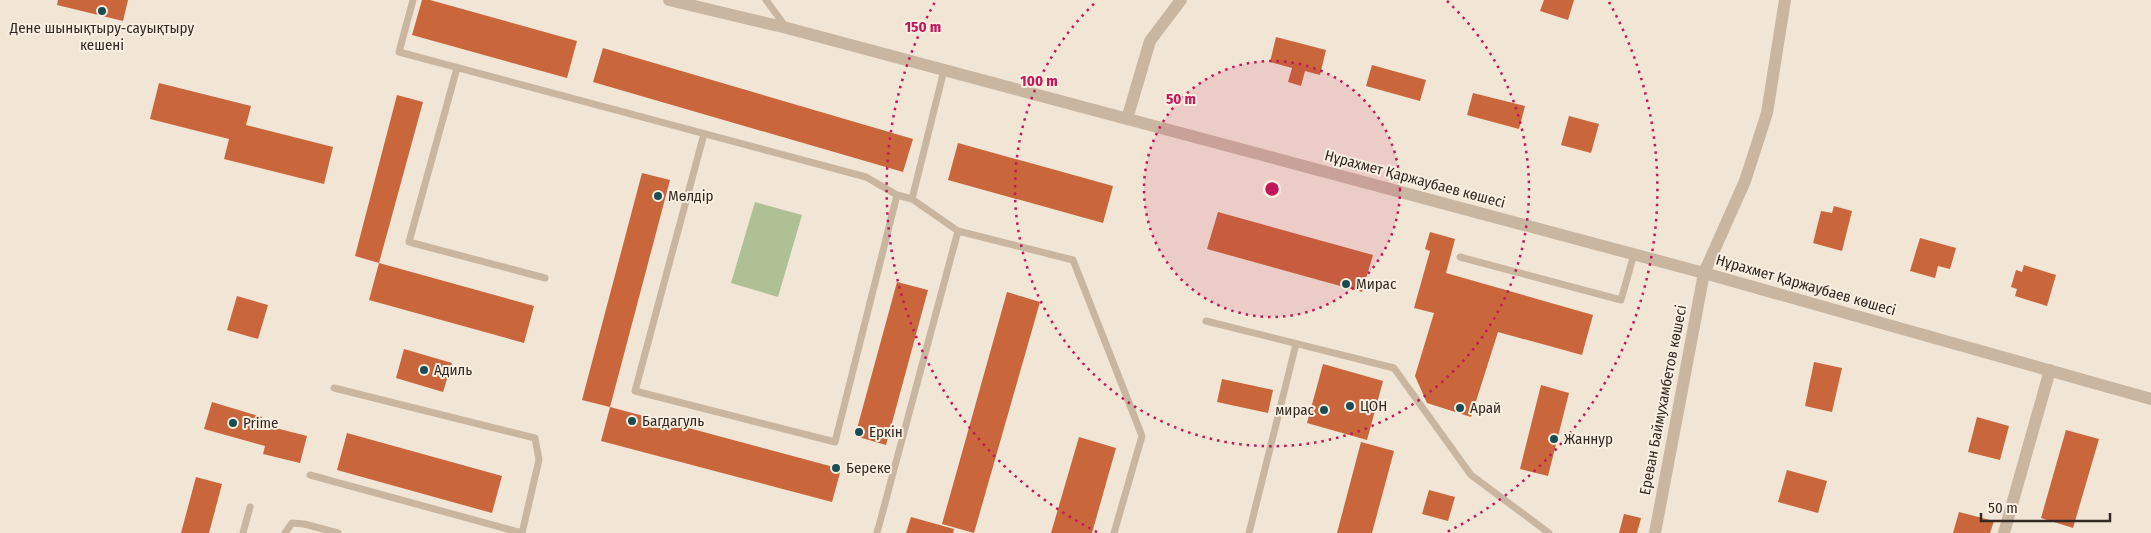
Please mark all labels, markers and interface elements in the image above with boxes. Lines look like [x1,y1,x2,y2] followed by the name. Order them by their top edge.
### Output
[96,5,108,17] marker: Дене шынықтыру-сауықтыру кешені
[905,18,941,36] text: 150 m
[9,19,194,54] place label: Дене шынықтыру-сауықтыру кешені
[1020,72,1058,90] text: 100 m
[1166,90,1196,108] text: 50 m
[1323,146,1507,212] street label: Нұрахмет Қаржаубаев көшесі
[1263,180,1281,198] centre of rings
[668,187,713,205] place label: Мөлдір
[652,190,664,202] marker: Мөлдір
[1714,251,1898,319] street label: Нұрахмет Қаржаубаев көшесі
[1356,275,1397,293] place label: Мирас
[1340,278,1352,290] marker: Мирас
[1636,303,1690,497] street label: Ереван Баймухамбетов көшесі
[434,361,472,379] place label: Адиль
[418,364,430,376] marker: Адиль
[1360,397,1387,415] place label: ЦОН
[1470,399,1501,417] place label: Арай
[1344,400,1356,412] marker: ЦОН
[1275,401,1315,419] place label: мирас
[1454,402,1466,414] marker: Арай
[1318,404,1330,416] marker: мирас
[642,412,704,430] place label: Багдагуль
[243,414,279,432] place label: Prime
[626,415,638,427] marker: Багдагуль
[227,417,239,429] marker: Prime
[869,423,903,441] place label: Еркін
[853,426,865,438] marker: Еркін
[1564,430,1613,448] place label: Жаннур
[1548,433,1560,445] marker: Жаннур
[846,459,891,477] place label: Береке
[830,462,842,474] marker: Береке
[1981,490,2110,522] scale bar
[1988,499,2018,517] text: 50 m

